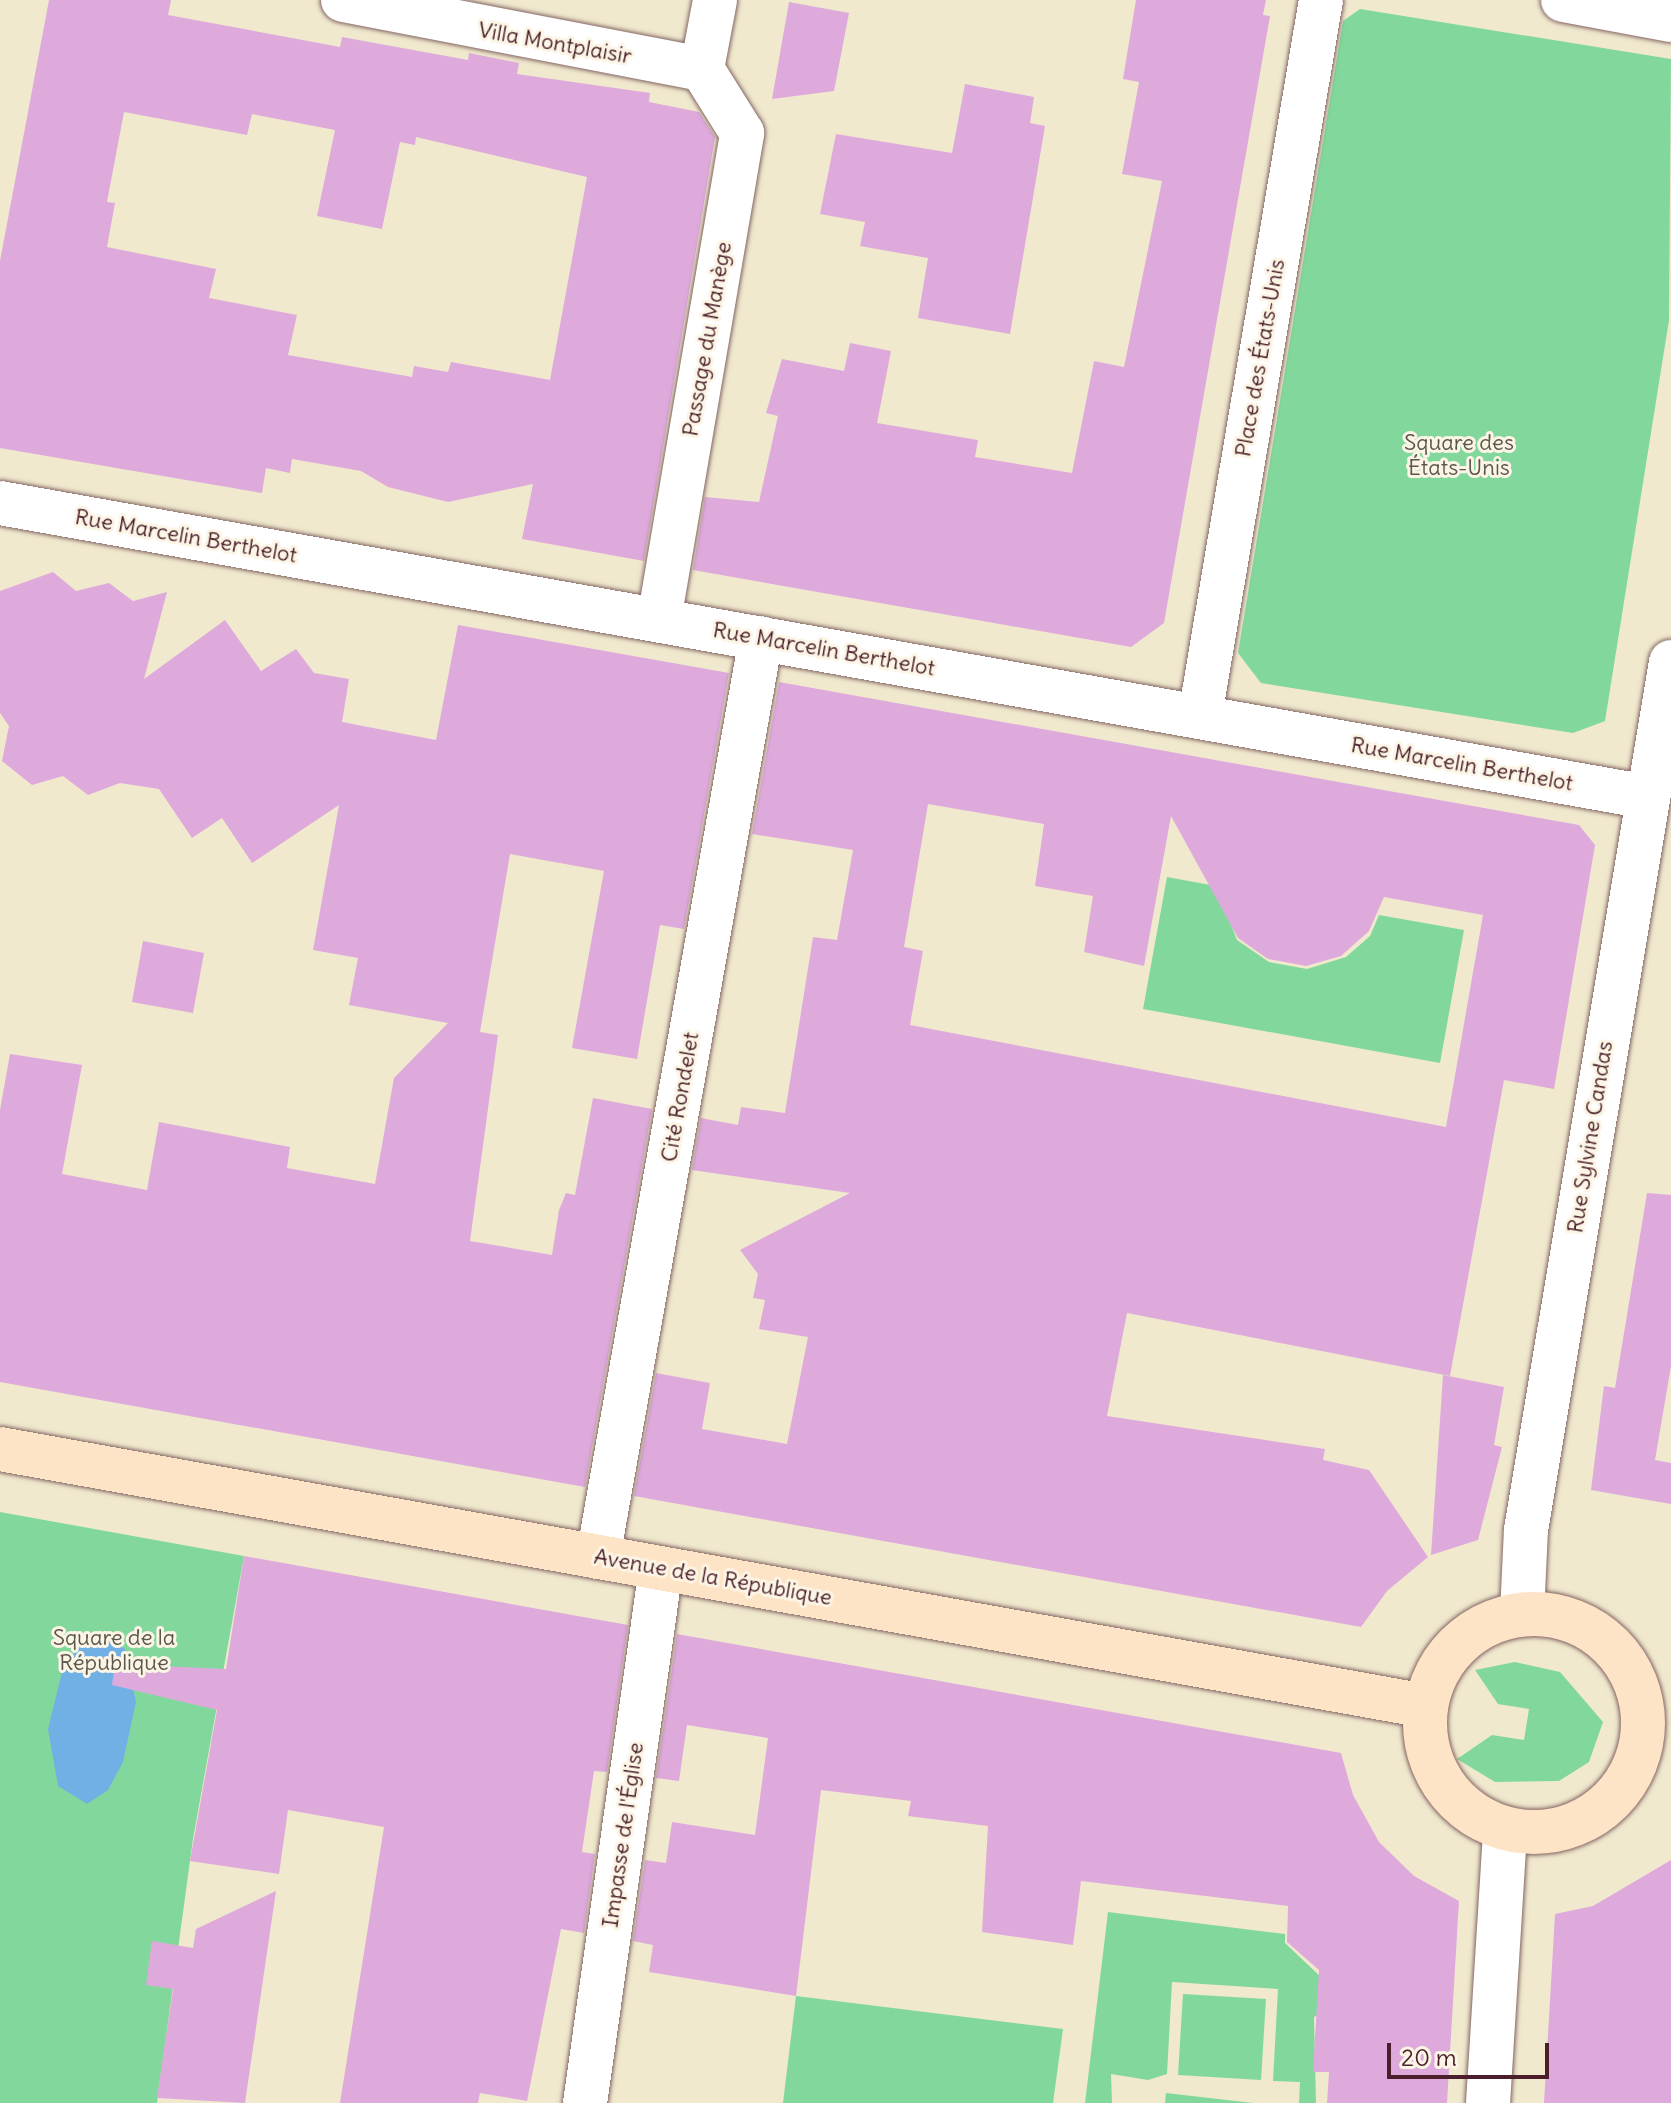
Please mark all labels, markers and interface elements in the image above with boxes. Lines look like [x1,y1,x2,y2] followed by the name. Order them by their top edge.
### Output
[476,17,634,69] street label: Villa Montplaisir
[677,240,737,438] street label: Passage du Manège
[1230,257,1290,459] street label: Place des États-Unis
[1404,429,1514,480] park label: Square des États-Unis
[73,503,299,569] street label: Rue Marcelin Berthelot
[711,616,937,682] street label: Rue Marcelin Berthelot
[1349,731,1575,797] street label: Rue Marcelin Berthelot
[656,1030,704,1164] street label: Cité Rondelet
[1562,1039,1618,1235] street label: Rue Sylvine Candas
[592,1543,834,1611] street label: Avenue de la République
[53,1624,175,1676] park label: Square de la République
[597,1741,649,1929] street label: Impasse de l'Église
[1391,2027,1553,2077] scale bar
[1401,2042,1457,2072] text: 20 m

